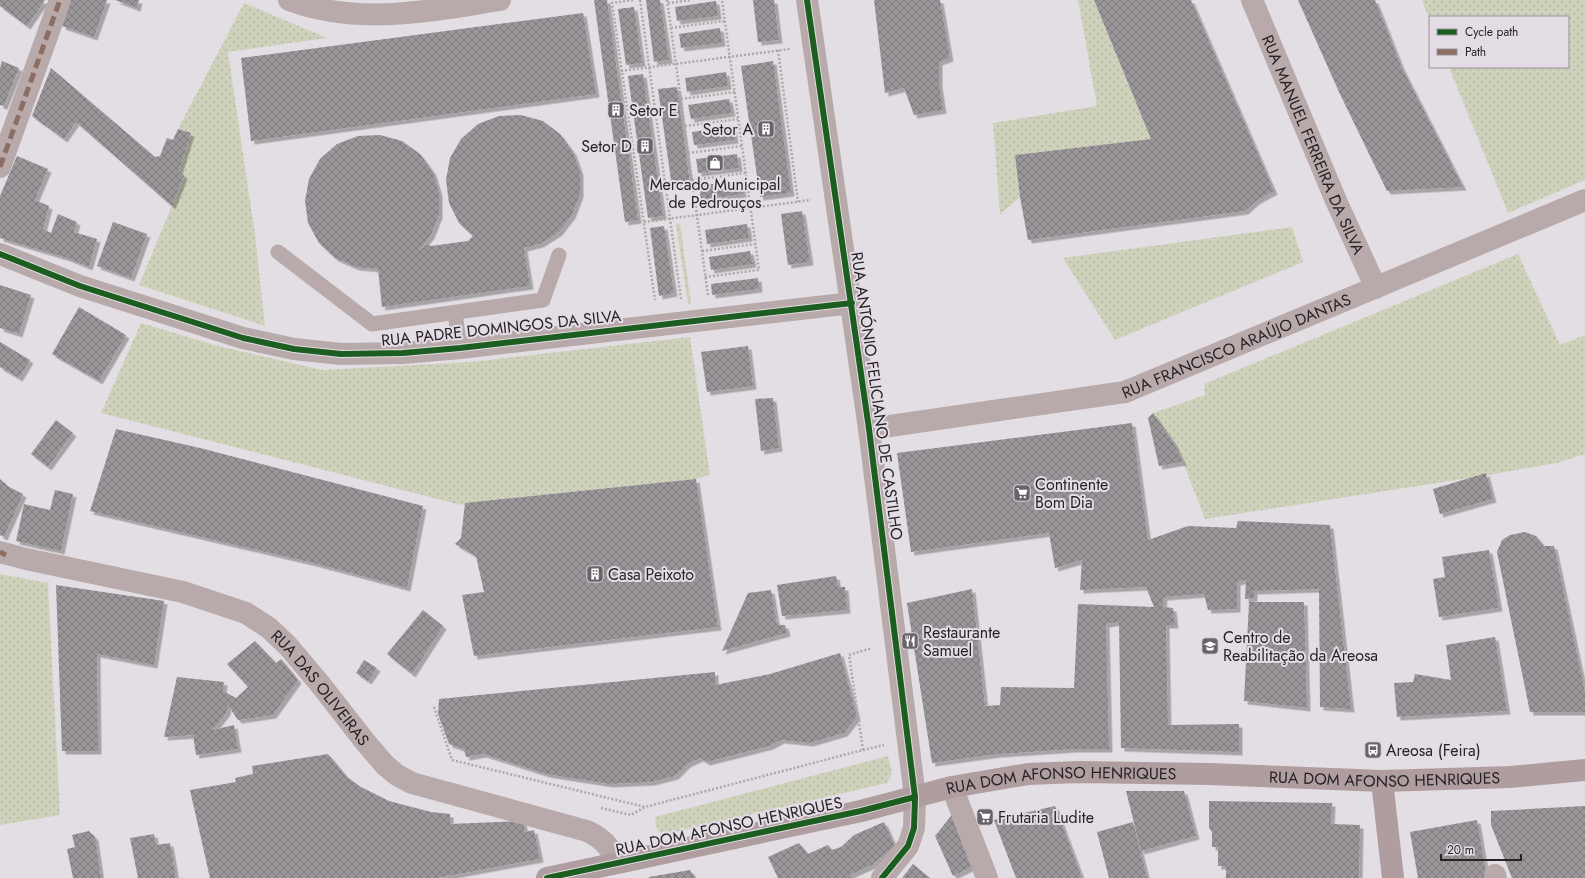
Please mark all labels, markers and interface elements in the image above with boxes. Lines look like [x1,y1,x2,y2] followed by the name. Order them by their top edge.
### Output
[1429,16,1569,68] legend
[1465,23,1518,41] text: Cycle path
[1256,31,1371,258] street label: RUA MANUEL FERREIRA DA SILVA
[1465,43,1486,61] text: Path
[629,99,678,122] place label: Setor E
[606,100,626,120] building icon: Setor E
[703,118,753,141] place label: Setor A
[756,119,776,139] building icon: Setor A
[581,135,632,158] place label: Setor D
[635,136,655,156] building icon: Setor D
[705,153,725,173] shop icon: Mercado Municipal de Pedrouços
[650,173,780,214] place label: Mercado Municipal de Pedrouços
[845,250,909,542] street label: RUA ANTÓNIO FELICIANO DE CASTILHO
[1118,287,1354,404] street label: RUA FRANCISCO ARAÚJO DANTAS
[380,304,622,352] street label: RUA PADRE DOMINGOS DA SILVA
[1035,473,1108,514] place label: Continente Bom Dia
[1012,483,1032,503] supermarket icon: Continente Bom Dia
[608,563,694,586] place label: Casa Peixoto
[585,564,605,584] building icon: Casa Peixoto
[923,621,1000,662] place label: Restaurante Samuel
[266,624,375,750] street label: RUA DAS OLIVEIRAS
[1223,626,1378,667] place label: Centro de Reabilitação da Areosa
[900,631,920,651] restaurant icon: Restaurante Samuel
[1200,636,1220,656] school or university icon: Centro de Reabilitação da Areosa
[1386,739,1481,762] place label: Areosa (Feira)
[1363,740,1383,760] bus stop icon: Areosa (Feira)
[943,760,1177,800] street label: RUA DOM AFONSO HENRIQUES
[1268,765,1501,793] street label: RUA DOM AFONSO HENRIQUES
[614,791,845,861] street label: RUA DOM AFONSO HENRIQUES
[998,806,1094,829] place label: Frutaria Ludite
[975,807,995,827] supermarket icon: Frutaria Ludite
[1441,836,1521,862] scale bar
[1447,841,1474,859] text: 20 m

